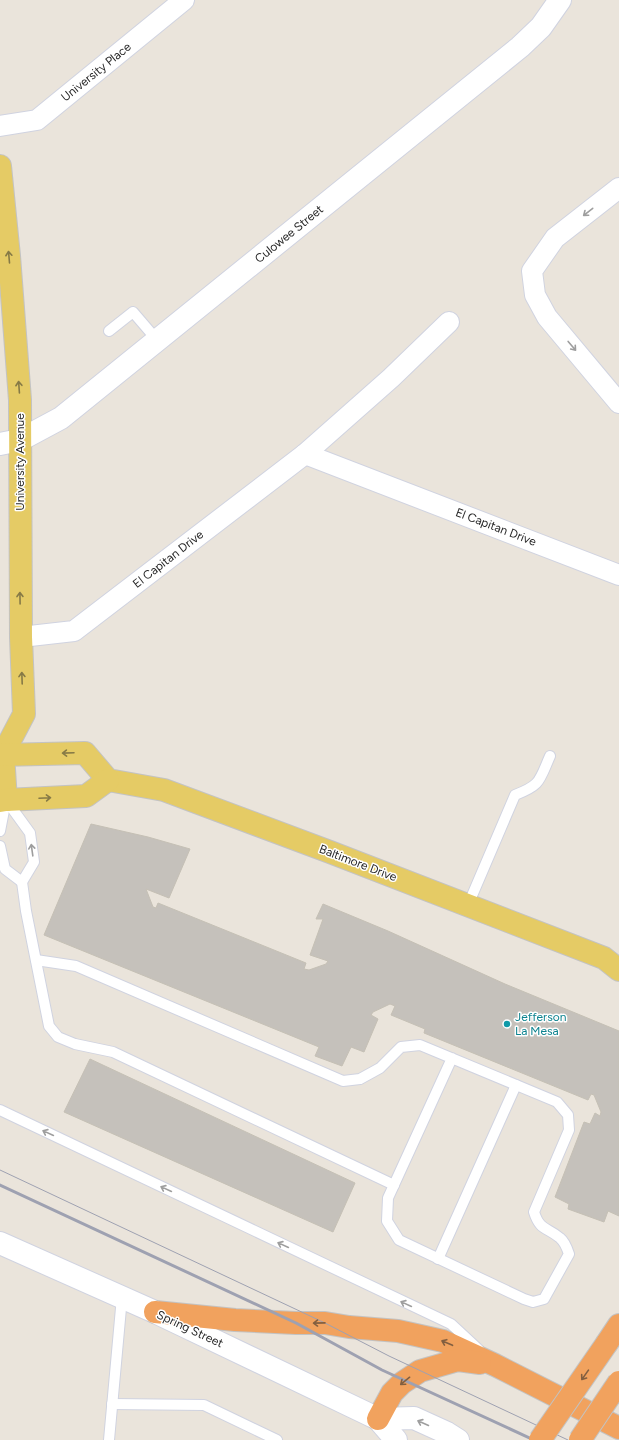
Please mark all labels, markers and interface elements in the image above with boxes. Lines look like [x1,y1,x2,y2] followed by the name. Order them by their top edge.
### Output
[58,39,134,104] street label: University Place
[252,202,326,266] street label: Culowee Street
[583,208,594,216] one-way arrow
[6,251,13,264] one-way arrow
[567,341,576,352] one-way arrow
[15,381,22,394] one-way arrow
[13,413,27,511] street label: University Avenue
[454,505,539,549] street label: El Capitan Drive
[130,527,206,591] street label: El Capitan Drive
[16,592,24,605] one-way arrow
[19,672,26,685] one-way arrow
[62,750,75,757] one-way arrow
[38,794,51,802] one-way arrow
[317,842,399,884] street label: Baltimore Drive
[28,844,36,857] one-way arrow
[515,1010,567,1038] place label: Jefferson La Mesa
[502,1019,512,1029] marker: Jefferson La Mesa
[43,1129,55,1136] one-way arrow
[160,1185,172,1192] one-way arrow
[277,1241,289,1248] one-way arrow
[401,1300,413,1307] one-way arrow
[155,1308,226,1351] street label: Spring Street
[313,1319,326,1327] one-way arrow
[441,1339,453,1346] one-way arrow
[581,1370,589,1381] one-way arrow
[400,1377,411,1385] one-way arrow
[418,1418,430,1426] one-way arrow

